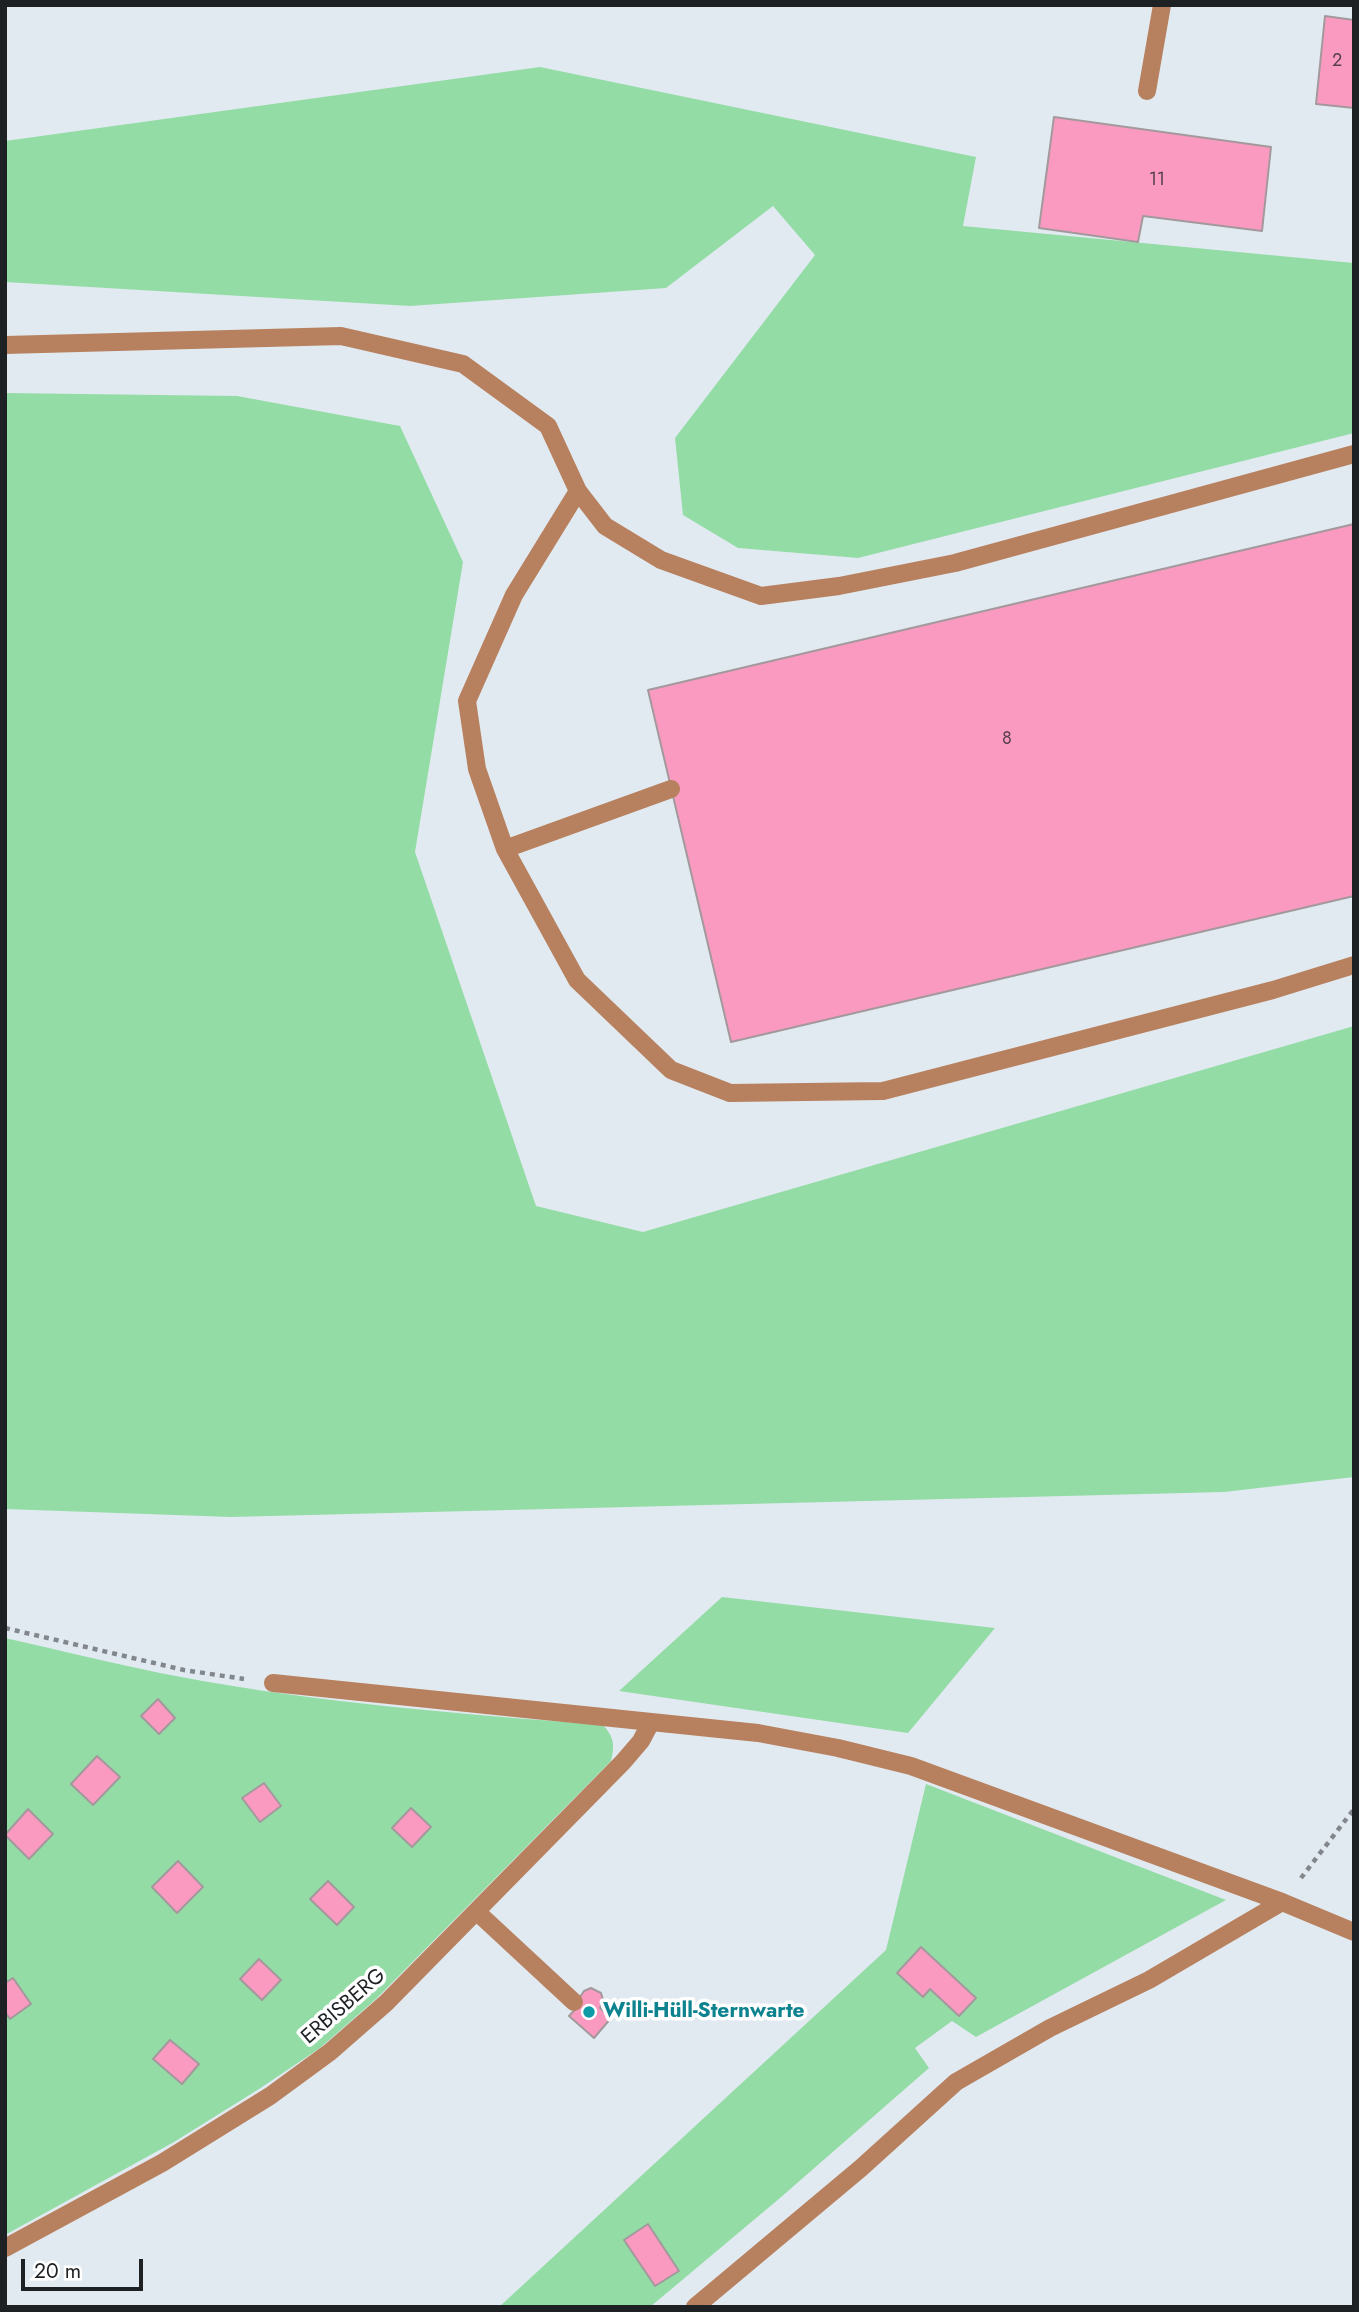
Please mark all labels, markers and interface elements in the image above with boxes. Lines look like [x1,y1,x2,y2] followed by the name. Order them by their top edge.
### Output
[1332,51,1342,73] house number: 2
[1149,170,1165,192] house number: 11
[1002,729,1012,751] house number: 8
[297,1964,391,2050] street label: ERBISBERG
[603,1999,805,2025] place label: Willi-Hüll-Sternwarte
[581,2004,597,2020] marker: Willi-Hüll-Sternwarte
[24,2246,147,2290] scale bar
[34,2256,81,2286] text: 20 m

